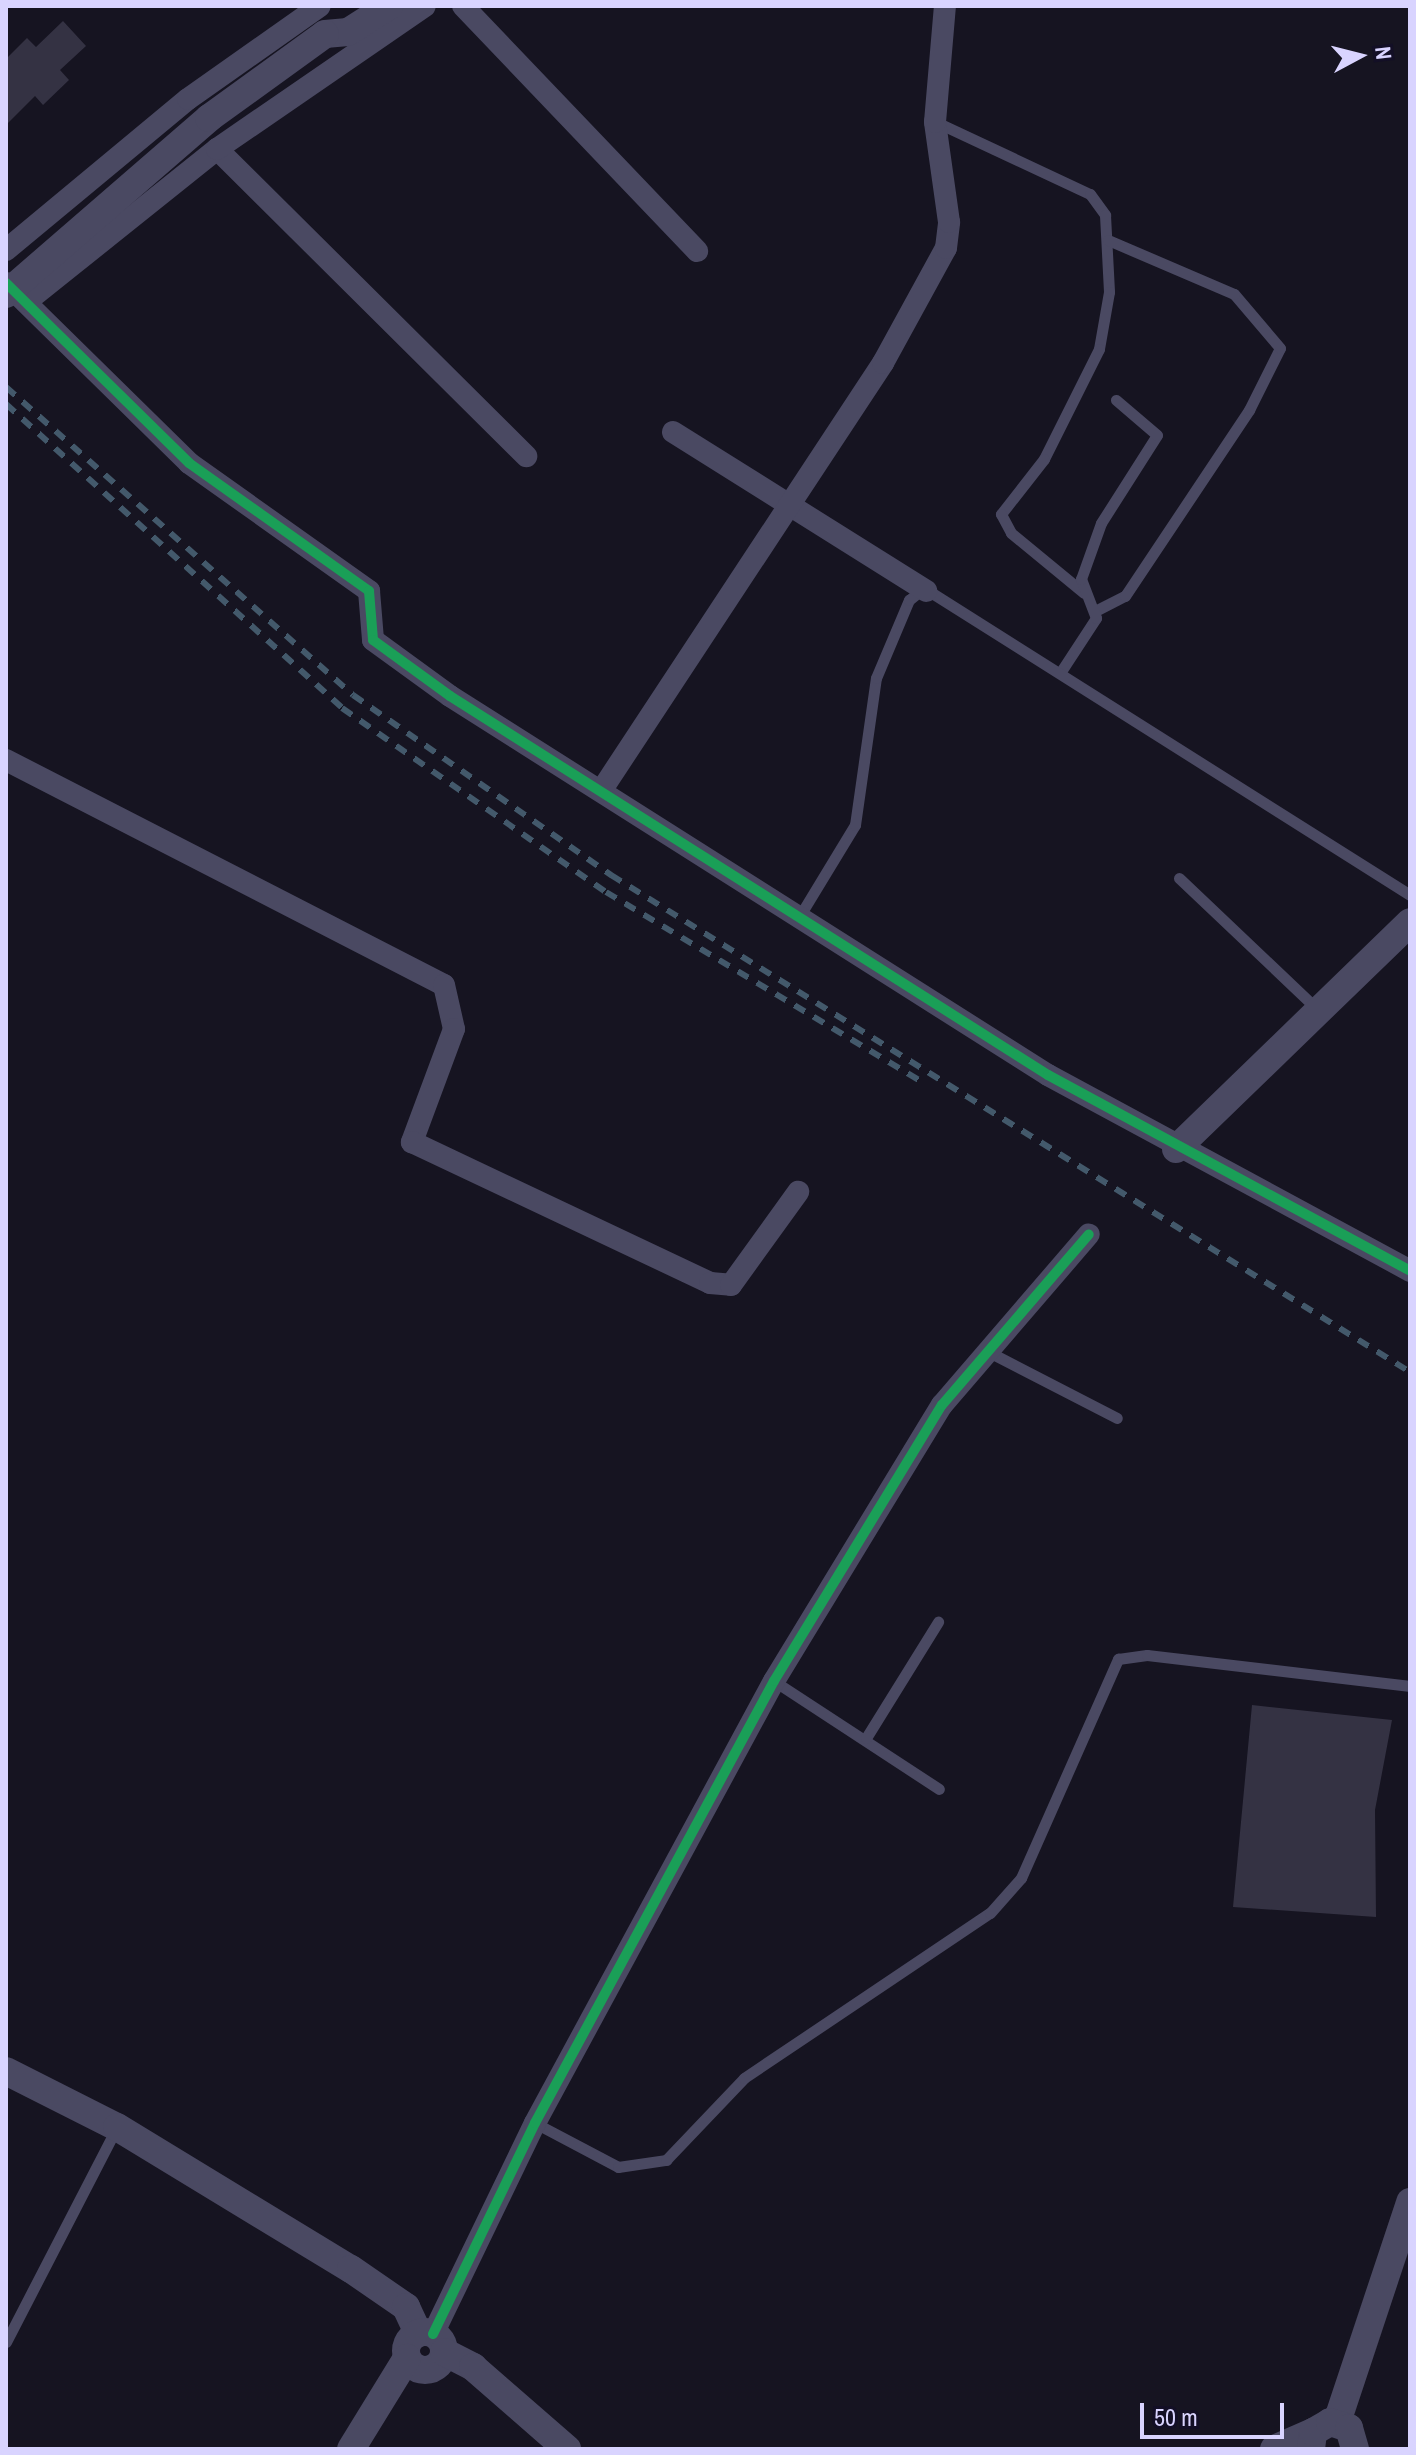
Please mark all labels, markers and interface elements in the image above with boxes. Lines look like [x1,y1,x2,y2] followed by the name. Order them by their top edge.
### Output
[1320,16,1400,96] north arrow
[1368,45,1400,61] text: N
[1144,2387,1288,2437] scale bar
[1154,2401,1198,2433] text: 50 m

